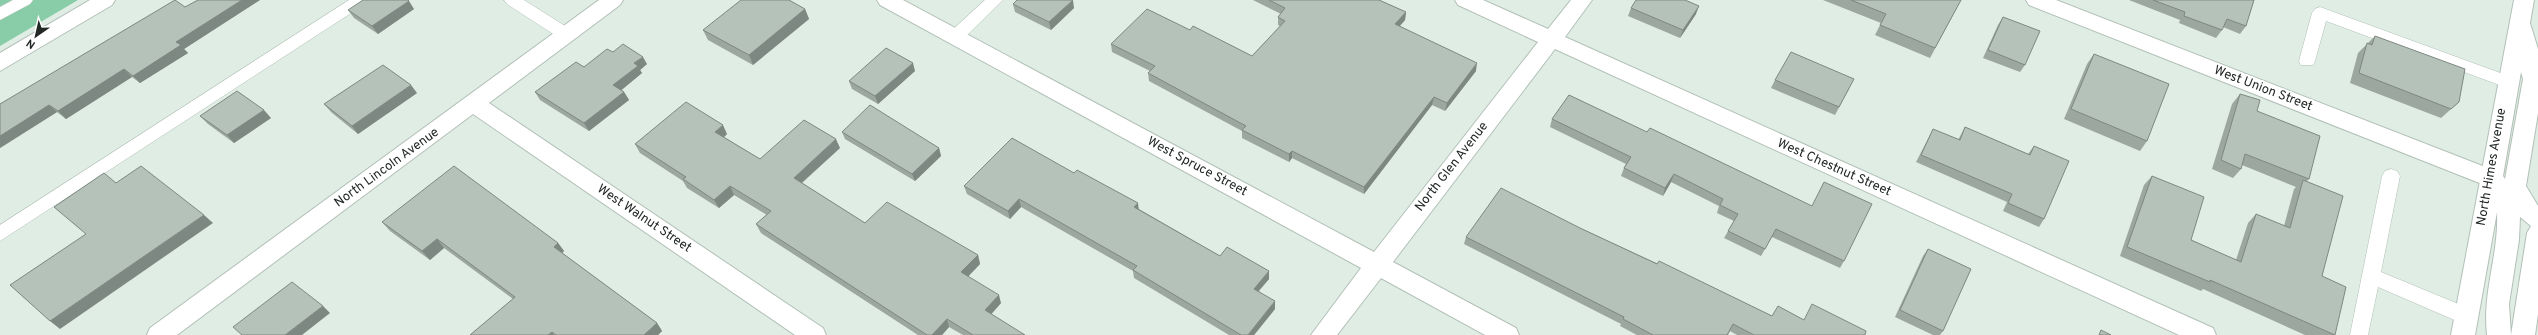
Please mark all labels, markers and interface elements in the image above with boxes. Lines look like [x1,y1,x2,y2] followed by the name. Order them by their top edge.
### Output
[16,16,56,56] north arrow
[24,35,38,51] text: N
[2211,63,2315,115] street label: West Union Street
[2474,107,2510,227] street label: North Himes Avenue
[1412,119,1492,215] street label: North Glen Avenue
[332,125,442,211] street label: North Lincoln Avenue
[1144,134,1250,200] street label: West Spruce Street
[1775,136,1894,200] street label: West Chestnut Street
[594,181,694,257] street label: West Walnut Street

